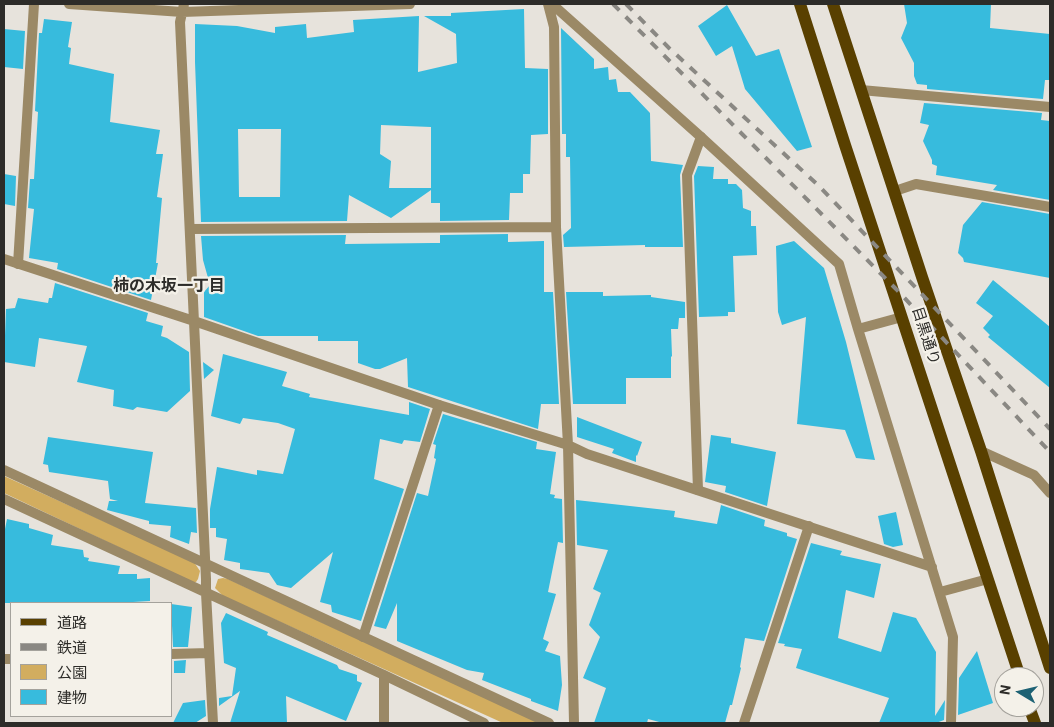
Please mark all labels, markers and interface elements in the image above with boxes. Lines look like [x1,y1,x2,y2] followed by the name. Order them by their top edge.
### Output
[113,277,225,297] district label: 柿の木坂一丁目
[907,305,943,367] street label: 目黒通り
[10,602,172,717] legend
[57,614,87,632] text: 道路
[57,639,87,657] text: 鉄道
[57,664,87,682] text: 公園
[994,667,1044,717] north arrow
[996,684,1014,696] text: N
[57,689,87,707] text: 建物

